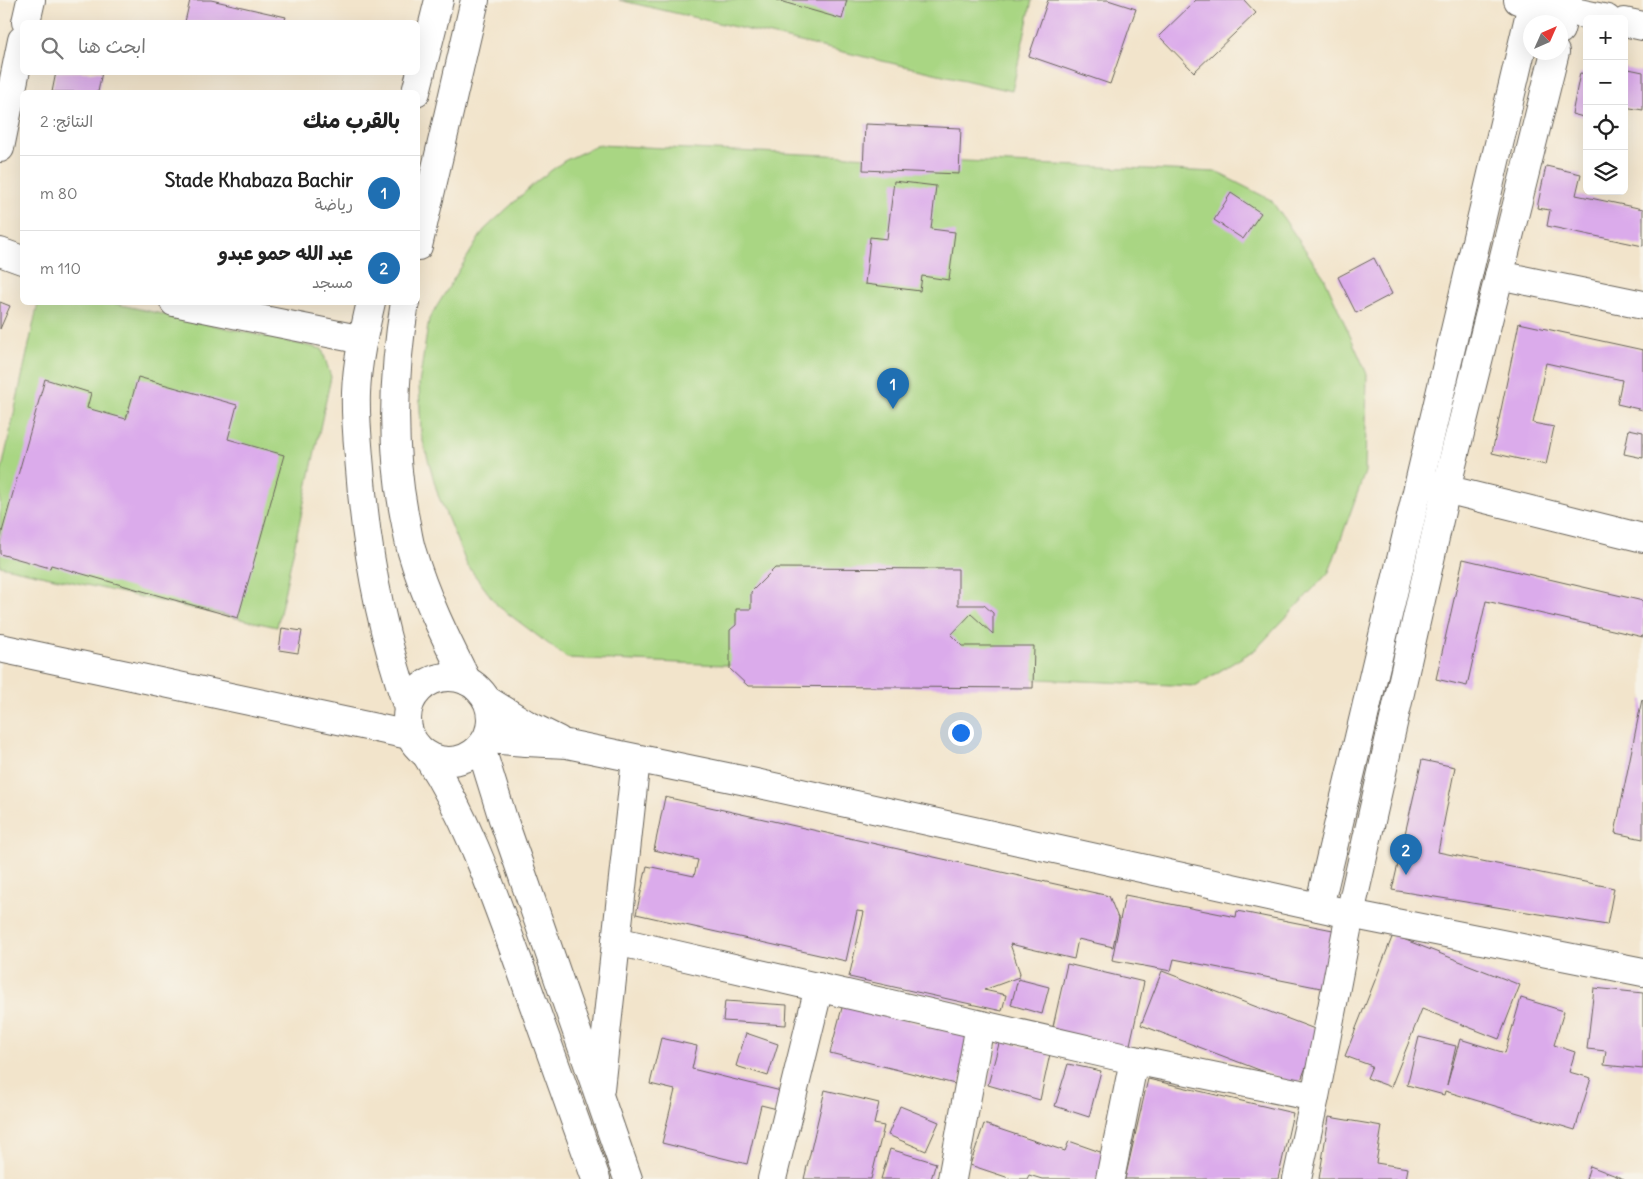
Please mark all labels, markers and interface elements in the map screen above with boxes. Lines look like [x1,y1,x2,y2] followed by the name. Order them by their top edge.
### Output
[1523,15,1568,60] north arrow
[1583,15,1628,195] map controls
[1583,15,1628,60] button: +
[20,20,420,75] search box
[38,34,66,62] icon: search
[78,34,146,58] text: ابحث هنا
[1583,60,1628,105] button: −
[1583,105,1628,150] button: locate
[303,107,400,134] text: بالقرب منك
[40,111,93,131] text: النتائج: 2
[1583,150,1628,195] button: layers
[165,168,353,192] text: Stade Khabaza Bachir
[40,183,78,203] text: 80 m
[381,183,387,203] text: 1
[315,194,353,214] text: رياضة
[218,241,353,265] text: عبد الله حمو عبدو
[40,258,81,278] text: 110 m
[380,258,388,278] text: 2
[312,272,353,292] text: مسجد
[877,368,909,409] pin: 1
[948,720,974,746] your location
[1390,834,1422,875] pin: 2

